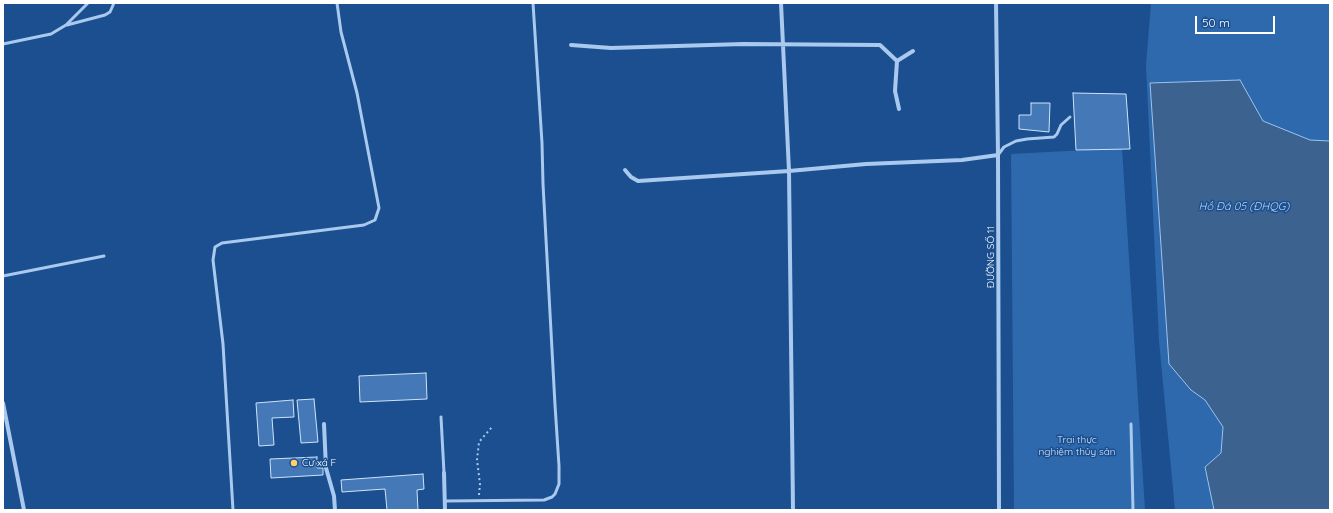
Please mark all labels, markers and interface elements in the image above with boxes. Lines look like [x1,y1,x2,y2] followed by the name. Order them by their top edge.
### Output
[1197,8,1277,34] scale bar
[1202,15,1230,30] text: 50 m
[1199,200,1289,214] water label: Hồ Đá 05 (ĐHQG)
[985,226,997,288] street label: ĐƯỜNG SỐ 11
[1038,434,1116,458] park label: Trại thực nghiệm thủy sản
[302,457,336,469] place label: Cư xá F
[289,458,299,468] marker: Cư xá F

